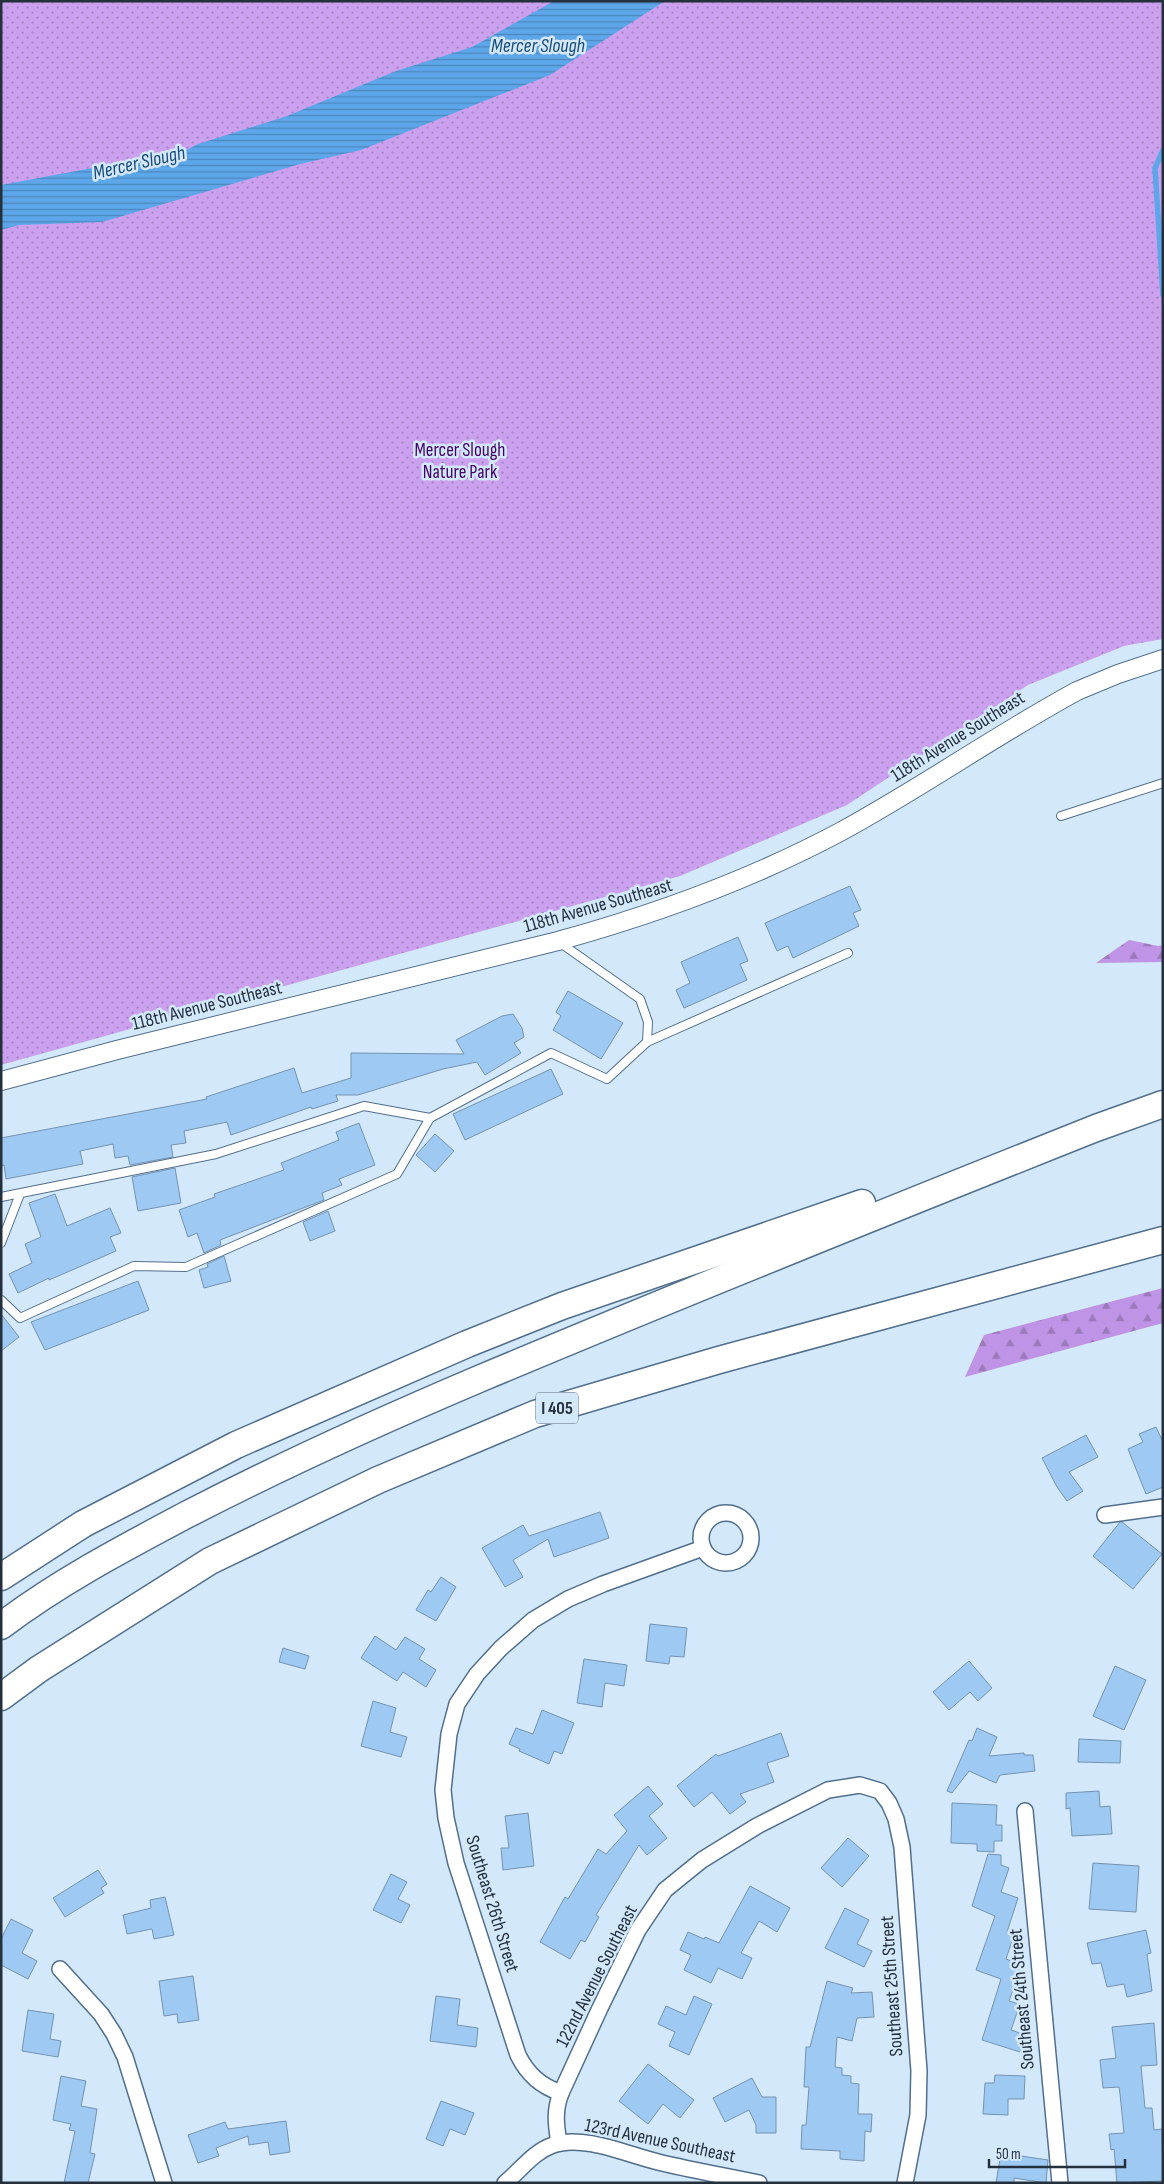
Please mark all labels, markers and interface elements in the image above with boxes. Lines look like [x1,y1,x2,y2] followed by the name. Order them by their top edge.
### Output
[491,34,585,58] water label: Mercer Slough
[91,141,187,185] water label: Mercer Slough
[415,439,505,484] park label: Mercer Slough Nature Park
[887,686,1029,787] street label: 118th Avenue Southeast
[521,874,675,938] street label: 118th Avenue Southeast
[130,976,284,1036] street label: 118th Avenue Southeast
[536,1392,578,1424] road number: I 405
[460,1833,524,1975] street label: Southeast 26th Street
[551,1901,643,2051] street label: 122nd Avenue Southeast
[876,1915,908,2057] street label: Southeast 25th Street
[1004,1927,1040,2070] street label: Southeast 24th Street
[582,2114,738,2168] street label: 123rd Avenue Southeast
[989,2136,1125,2168] scale bar
[996,2145,1021,2164] text: 50 m

